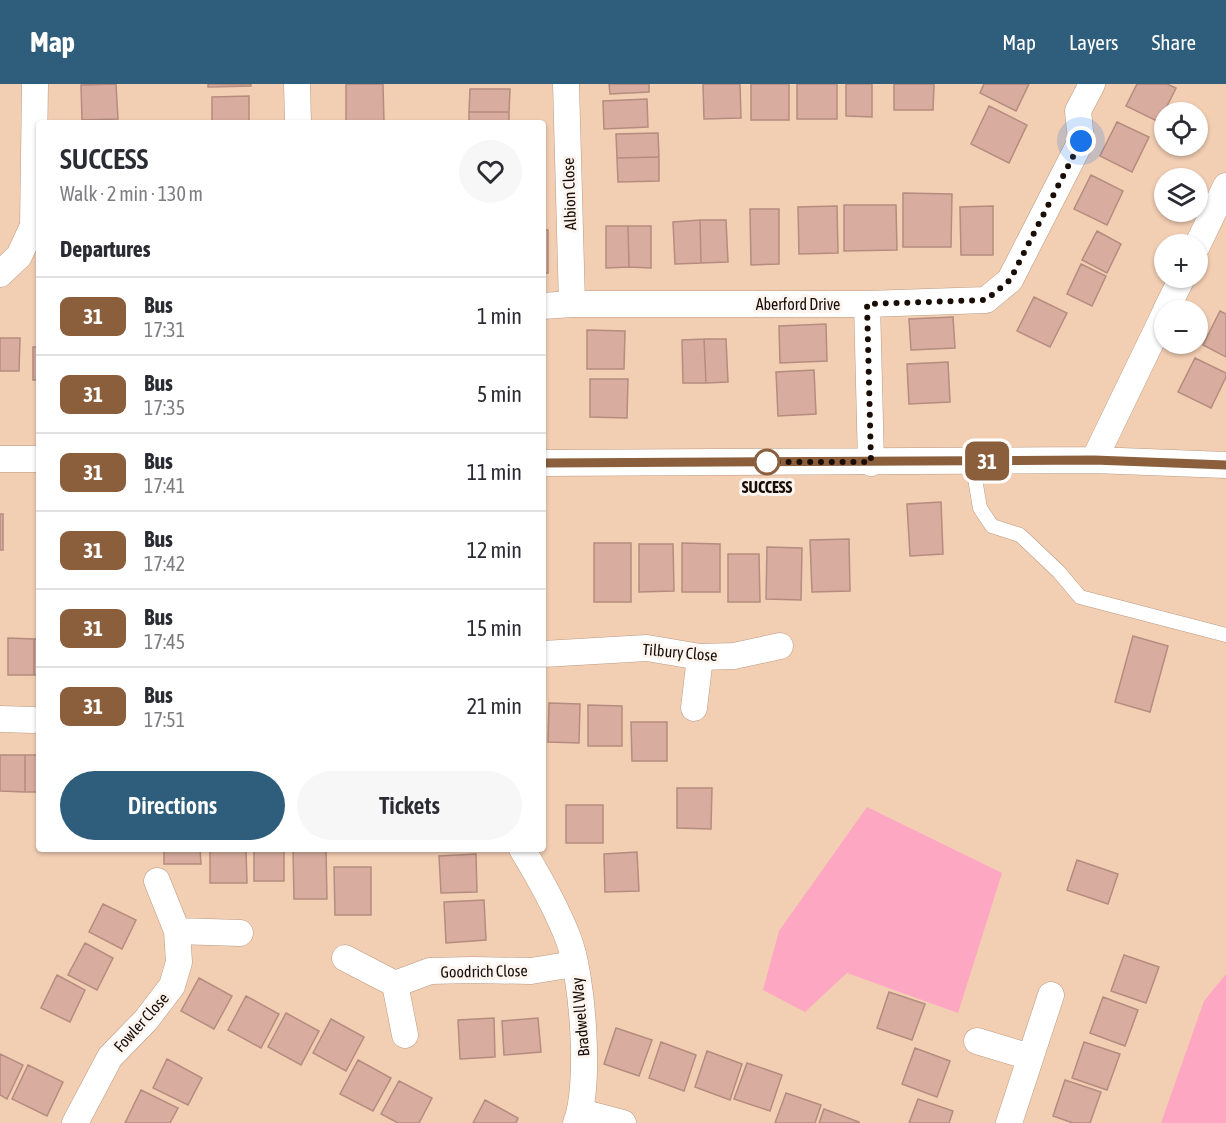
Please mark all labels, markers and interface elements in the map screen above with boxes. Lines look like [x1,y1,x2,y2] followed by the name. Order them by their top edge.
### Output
[30,26,75,58] text: Map
[1002,30,1036,54] text: Map
[1069,30,1119,54] text: Layers
[1152,30,1196,54] text: Share
[1154,102,1208,354] map controls
[1154,102,1208,156] button: locate
[1066,126,1096,156] your location
[459,140,522,203] button: heart
[60,143,148,175] text: SUCCESS
[559,157,579,231] street label: Albion Close
[1154,168,1208,222] button: layers
[60,182,203,205] text: Walk · 2 min · 130 m
[1154,234,1208,288] button: +
[60,236,150,262] text: Departures
[144,292,173,318] text: Bus
[756,295,840,313] street label: Aberford Drive
[1154,300,1208,354] button: −
[477,303,522,329] text: 1 min
[83,304,103,328] text: 31
[144,318,185,341] text: 17:31
[144,370,173,396] text: Bus
[477,381,522,407] text: 5 min
[83,382,103,406] text: 31
[144,396,185,419] text: 17:35
[960,442,1014,481] line badge: 31
[144,448,173,474] text: Bus
[754,449,780,475] marker: SUCCESS
[977,449,997,473] text: 31
[467,459,522,485] text: 11 min
[83,460,103,484] text: 31
[144,474,185,497] text: 17:41
[742,478,793,496] place label: SUCCESS
[144,526,173,552] text: Bus
[467,537,522,563] text: 12 min
[83,538,103,562] text: 31
[144,552,185,575] text: 17:42
[144,604,173,630] text: Bus
[467,615,522,641] text: 15 min
[83,616,103,640] text: 31
[144,630,185,653] text: 17:45
[642,640,718,665] street label: Tilbury Close
[144,682,173,708] text: Bus
[467,693,522,719] text: 21 min
[83,694,103,718] text: 31
[144,708,185,731] text: 17:51
[60,771,285,840] button: Directions
[297,771,522,840] button: Tickets
[440,961,528,981] street label: Goodrich Close
[568,976,593,1057] street label: Bradwell Way
[110,989,172,1055] street label: Fowler Close

